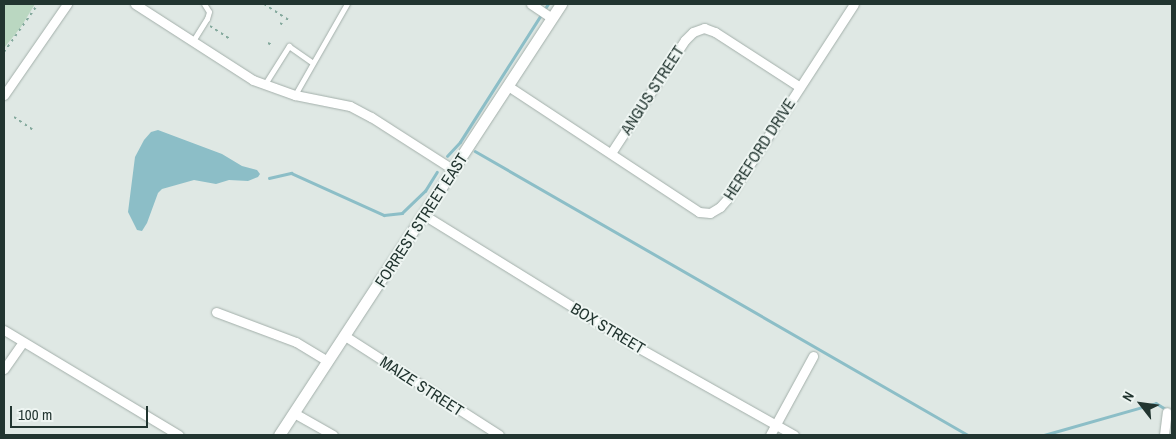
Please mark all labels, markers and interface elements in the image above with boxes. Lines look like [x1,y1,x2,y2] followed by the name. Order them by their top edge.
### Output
[616,42,688,138] street label: ANGUS STREET
[719,95,799,203] street label: HEREFORD DRIVE
[370,149,472,291] street label: FORREST STREET EAST
[567,298,649,358] street label: BOX STREET
[377,352,467,420] street label: MAIZE STREET
[1116,379,1166,429] north arrow
[1118,388,1138,405] text: N
[12,396,150,428] scale bar
[18,404,52,425] text: 100 m

